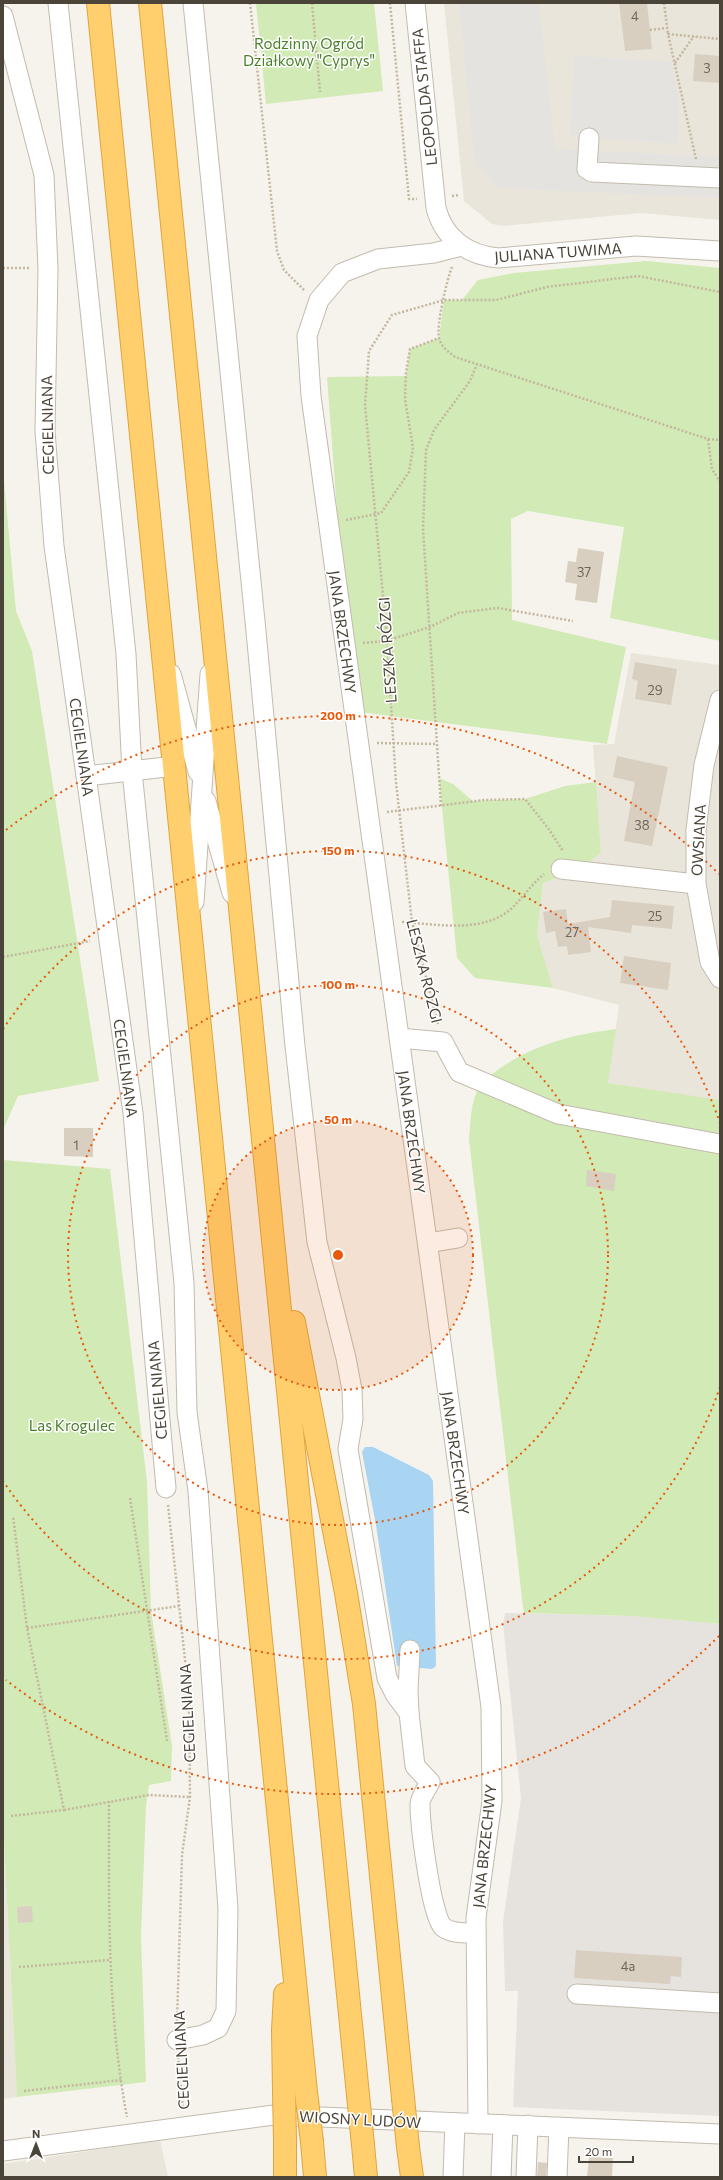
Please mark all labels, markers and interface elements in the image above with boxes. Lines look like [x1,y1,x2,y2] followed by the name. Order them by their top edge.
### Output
[631,8,639,24] house number: 4
[408,27,440,167] street label: LEOPOLDA STAFFA
[243,34,375,69] park label: Rodzinny Ogród Działkowy "Cyprys"
[703,60,711,76] house number: 3
[494,239,622,265] street label: JULIANA TUWIMA
[37,375,57,475] street label: CEGIELNIANA
[577,564,591,580] house number: 37
[325,569,361,695] street label: JANA BRZECHWY
[373,596,400,704] street label: LESZKA RÓZGI
[647,682,663,698] house number: 29
[66,697,98,797] street label: CEGIELNIANA
[320,708,356,722] text: 200 m
[687,804,709,876] street label: OWSIANA
[634,817,650,833] house number: 38
[321,843,355,857] text: 150 m
[648,908,662,924] house number: 25
[403,917,448,1025] street label: LESZKA RÓZGI
[565,924,579,940] house number: 27
[321,977,355,991] text: 100 m
[110,1018,142,1118] street label: CEGIELNIANA
[394,1069,430,1195] street label: JANA BRZECHWY
[324,1112,352,1126] text: 50 m
[73,1137,79,1153] house number: 1
[331,1248,345,1262] centre of rings
[144,1340,170,1440] street label: CEGIELNIANA
[438,1390,474,1516] street label: JANA BRZECHWY
[29,1416,115,1434] park label: Las Krogulec
[175,1663,199,1763] street label: CEGIELNIANA
[469,1783,499,1909] street label: JANA BRZECHWY
[621,1958,635,1974] house number: 4a
[169,2010,193,2110] street label: CEGIELNIANA
[299,2106,422,2131] street label: WIOSNY LUDÓW
[16,2124,56,2164] north arrow
[32,2127,40,2140] text: N
[579,2138,633,2164] scale bar
[585,2144,612,2158] text: 20 m

